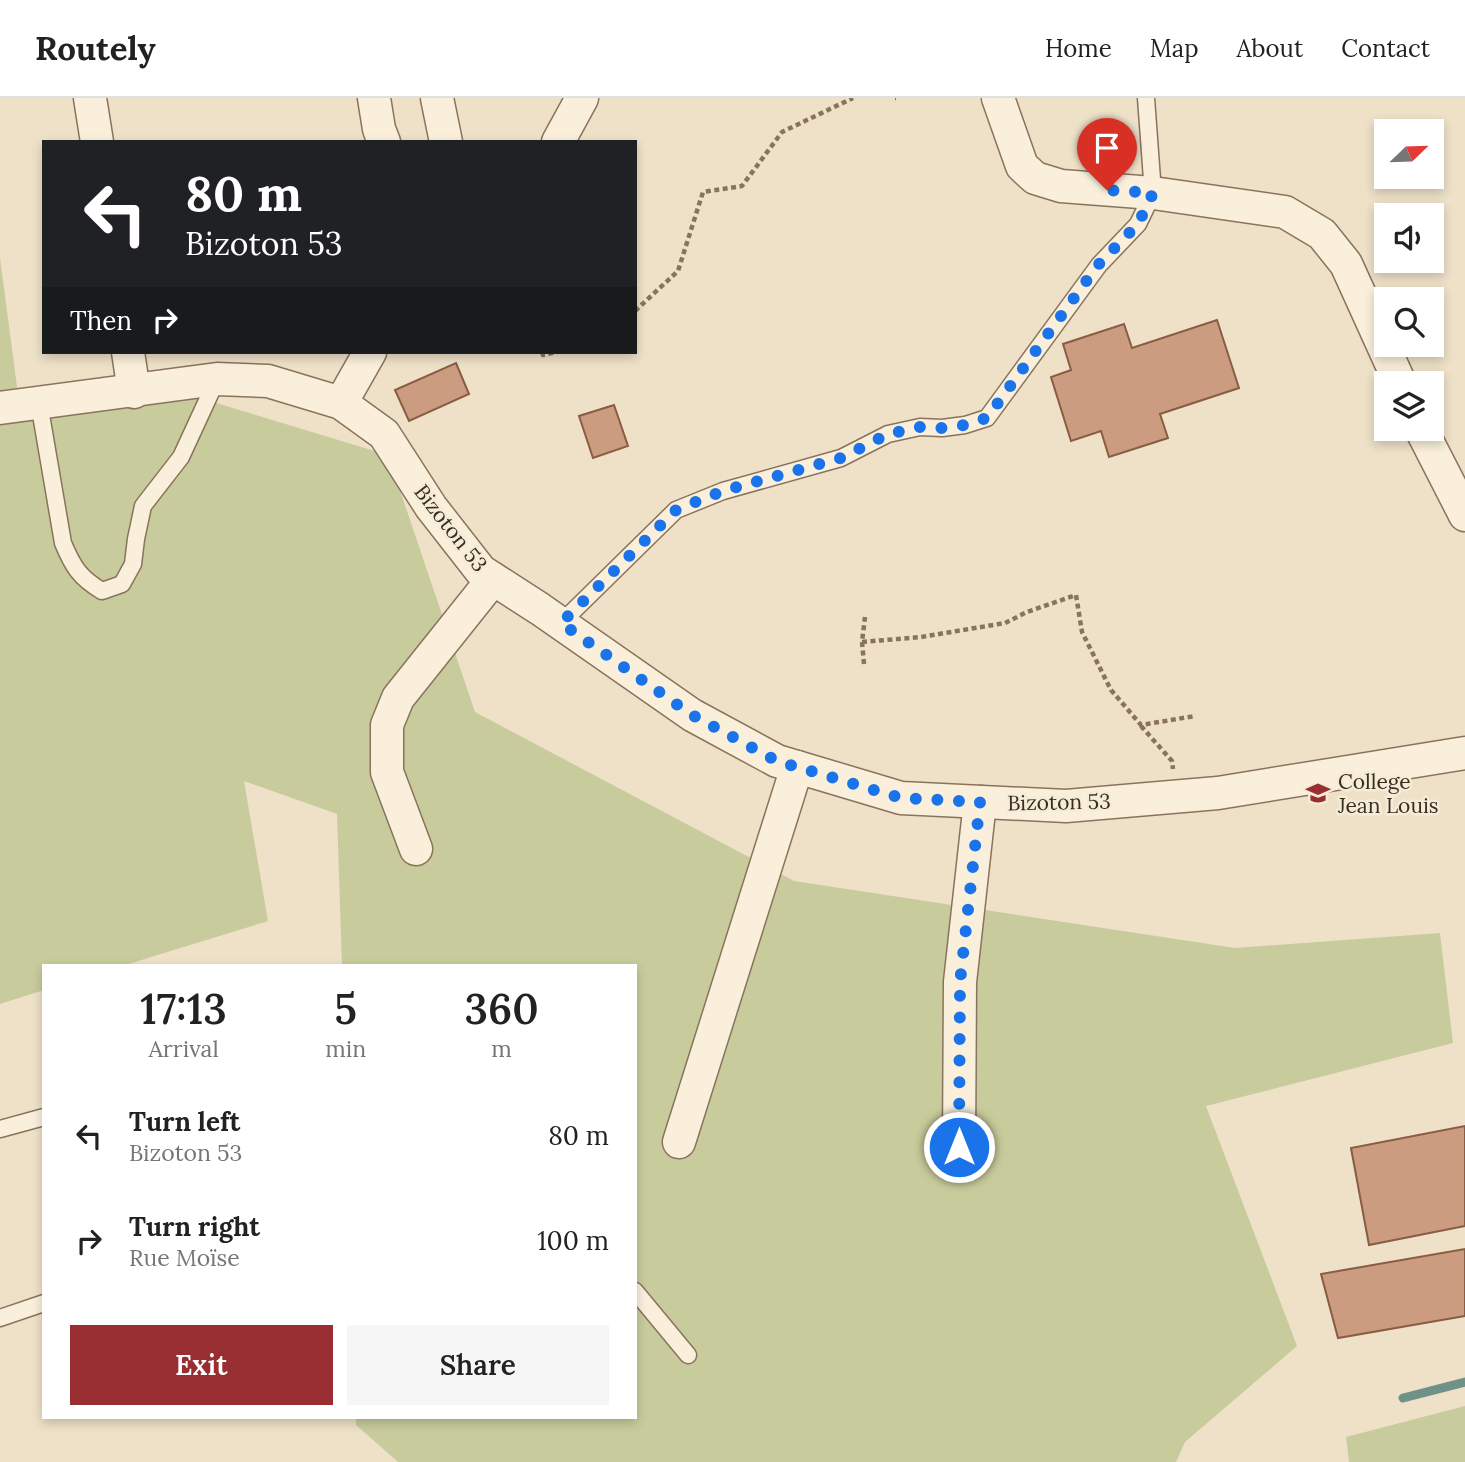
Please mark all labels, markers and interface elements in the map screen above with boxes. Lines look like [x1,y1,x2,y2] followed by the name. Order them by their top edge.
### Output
[35,27,156,69] text: Routely
[1045,33,1112,64] text: Home
[1150,33,1199,64] text: Map
[1237,33,1303,64] text: About
[1341,33,1430,64] text: Contact
[1077,118,1137,190] pin
[1374,119,1444,189] north arrow
[1374,119,1444,441] map controls
[1088,129,1126,167] icon: arrive
[185,162,302,224] text: 80 m
[70,168,161,259] icon: left
[1374,203,1444,273] button: sound
[185,223,343,264] text: Bizoton 53
[1374,287,1444,357] button: search
[146,301,184,339] icon: right
[70,304,132,337] text: Then
[1374,371,1444,441] button: layers
[409,479,493,577] street label: Bizoton 53
[1337,768,1439,819] place label: College Jean Louis
[1304,779,1332,807] school or university icon: College Jean Louis
[1007,788,1111,816] street label: Bizoton 53
[140,982,227,1036] text: 17:13
[334,982,357,1036] text: 5
[464,982,539,1036] text: 360
[148,1034,219,1063] text: Arrival
[325,1034,366,1063] text: min
[491,1034,512,1063] text: m
[129,1105,240,1138] text: Turn left
[922,1110,996,1184] position arrow
[70,1117,108,1155] icon: left
[548,1119,609,1152] text: 80 m
[129,1138,242,1167] text: Bizoton 53
[129,1210,260,1243] text: Turn right
[70,1222,108,1260] icon: right
[537,1224,609,1257] text: 100 m
[129,1243,240,1272] text: Rue Moïse
[70,1325,333,1405] button: Exit
[347,1325,609,1405] button: Share

